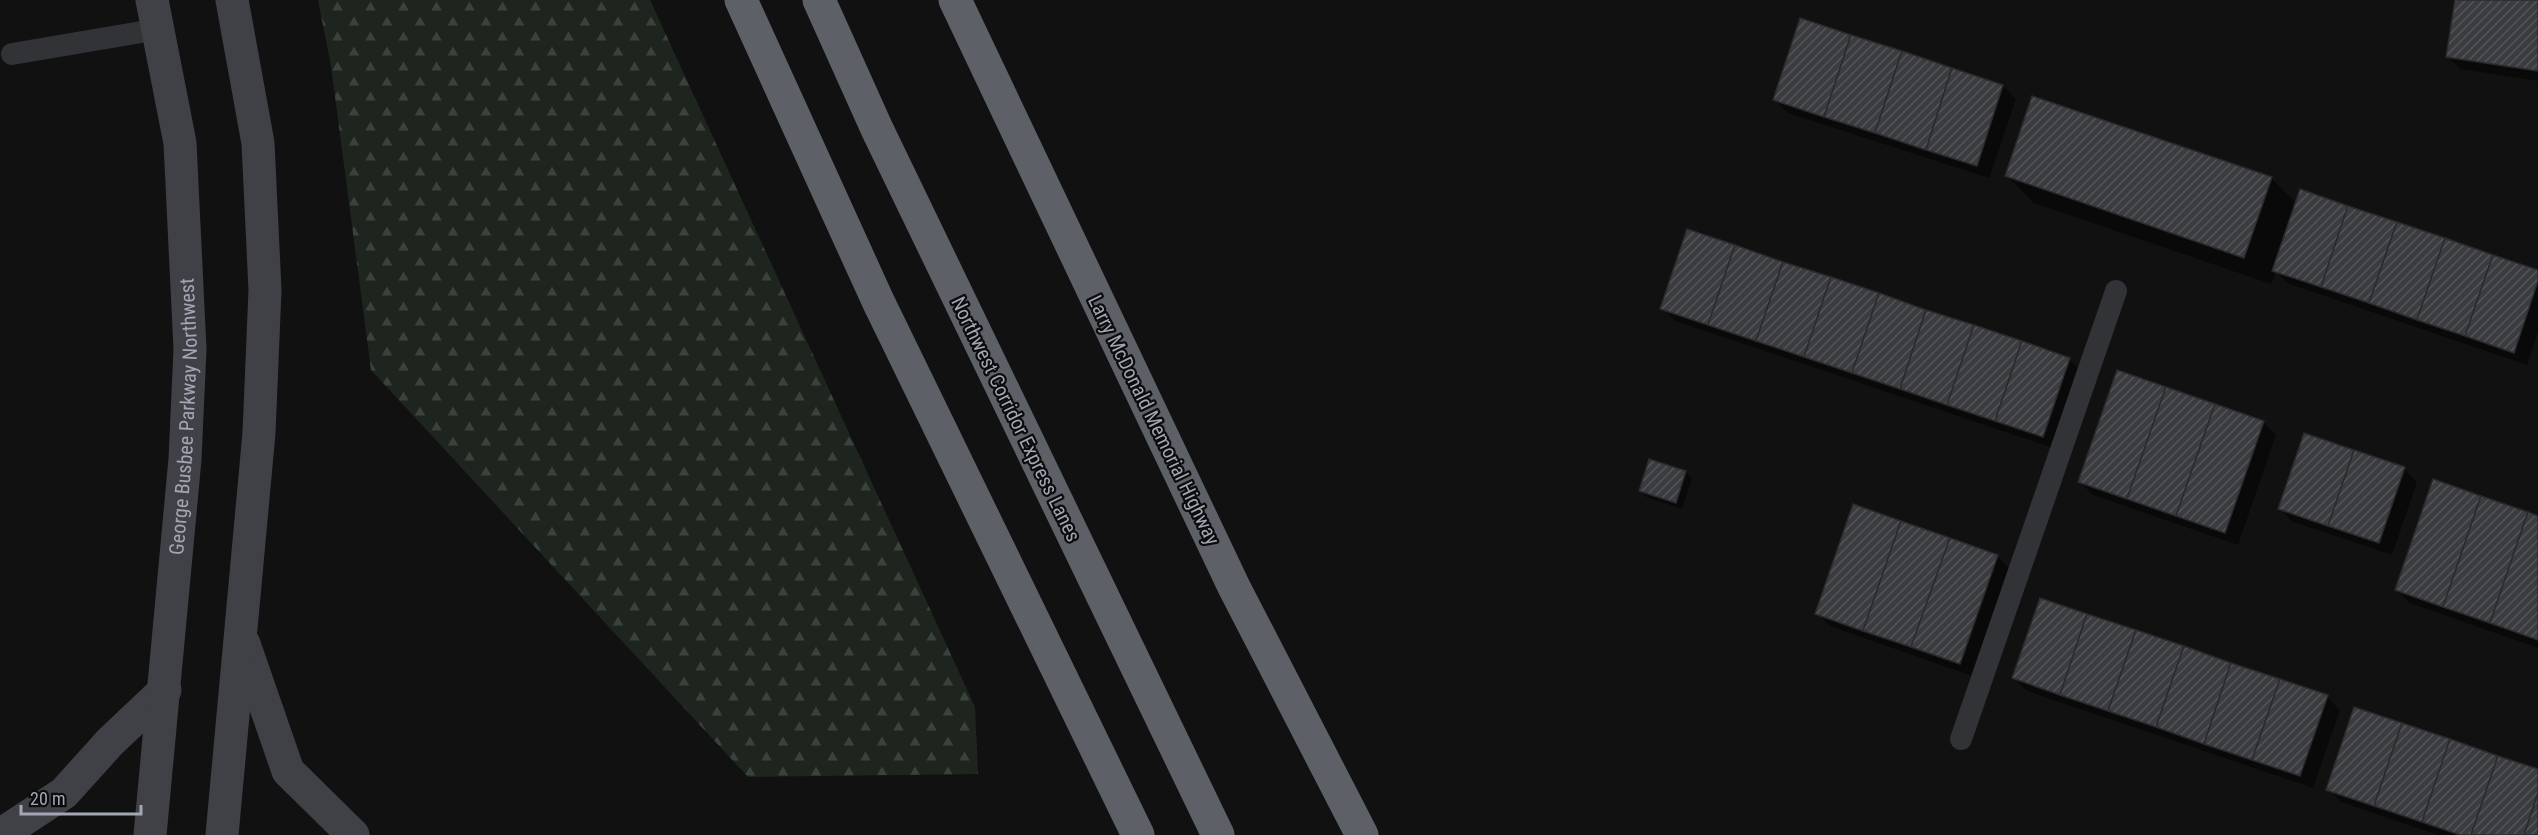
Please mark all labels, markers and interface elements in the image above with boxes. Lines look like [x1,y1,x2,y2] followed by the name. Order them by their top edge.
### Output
[164,278,202,556] street label: George Busbee Parkway Northwest
[1083,291,1225,549] street label: Larry McDonald Memorial Highway
[946,293,1086,545] street label: Northwest Corridor Express Lanes
[21,778,141,816] scale bar
[30,788,65,809] text: 20 m

